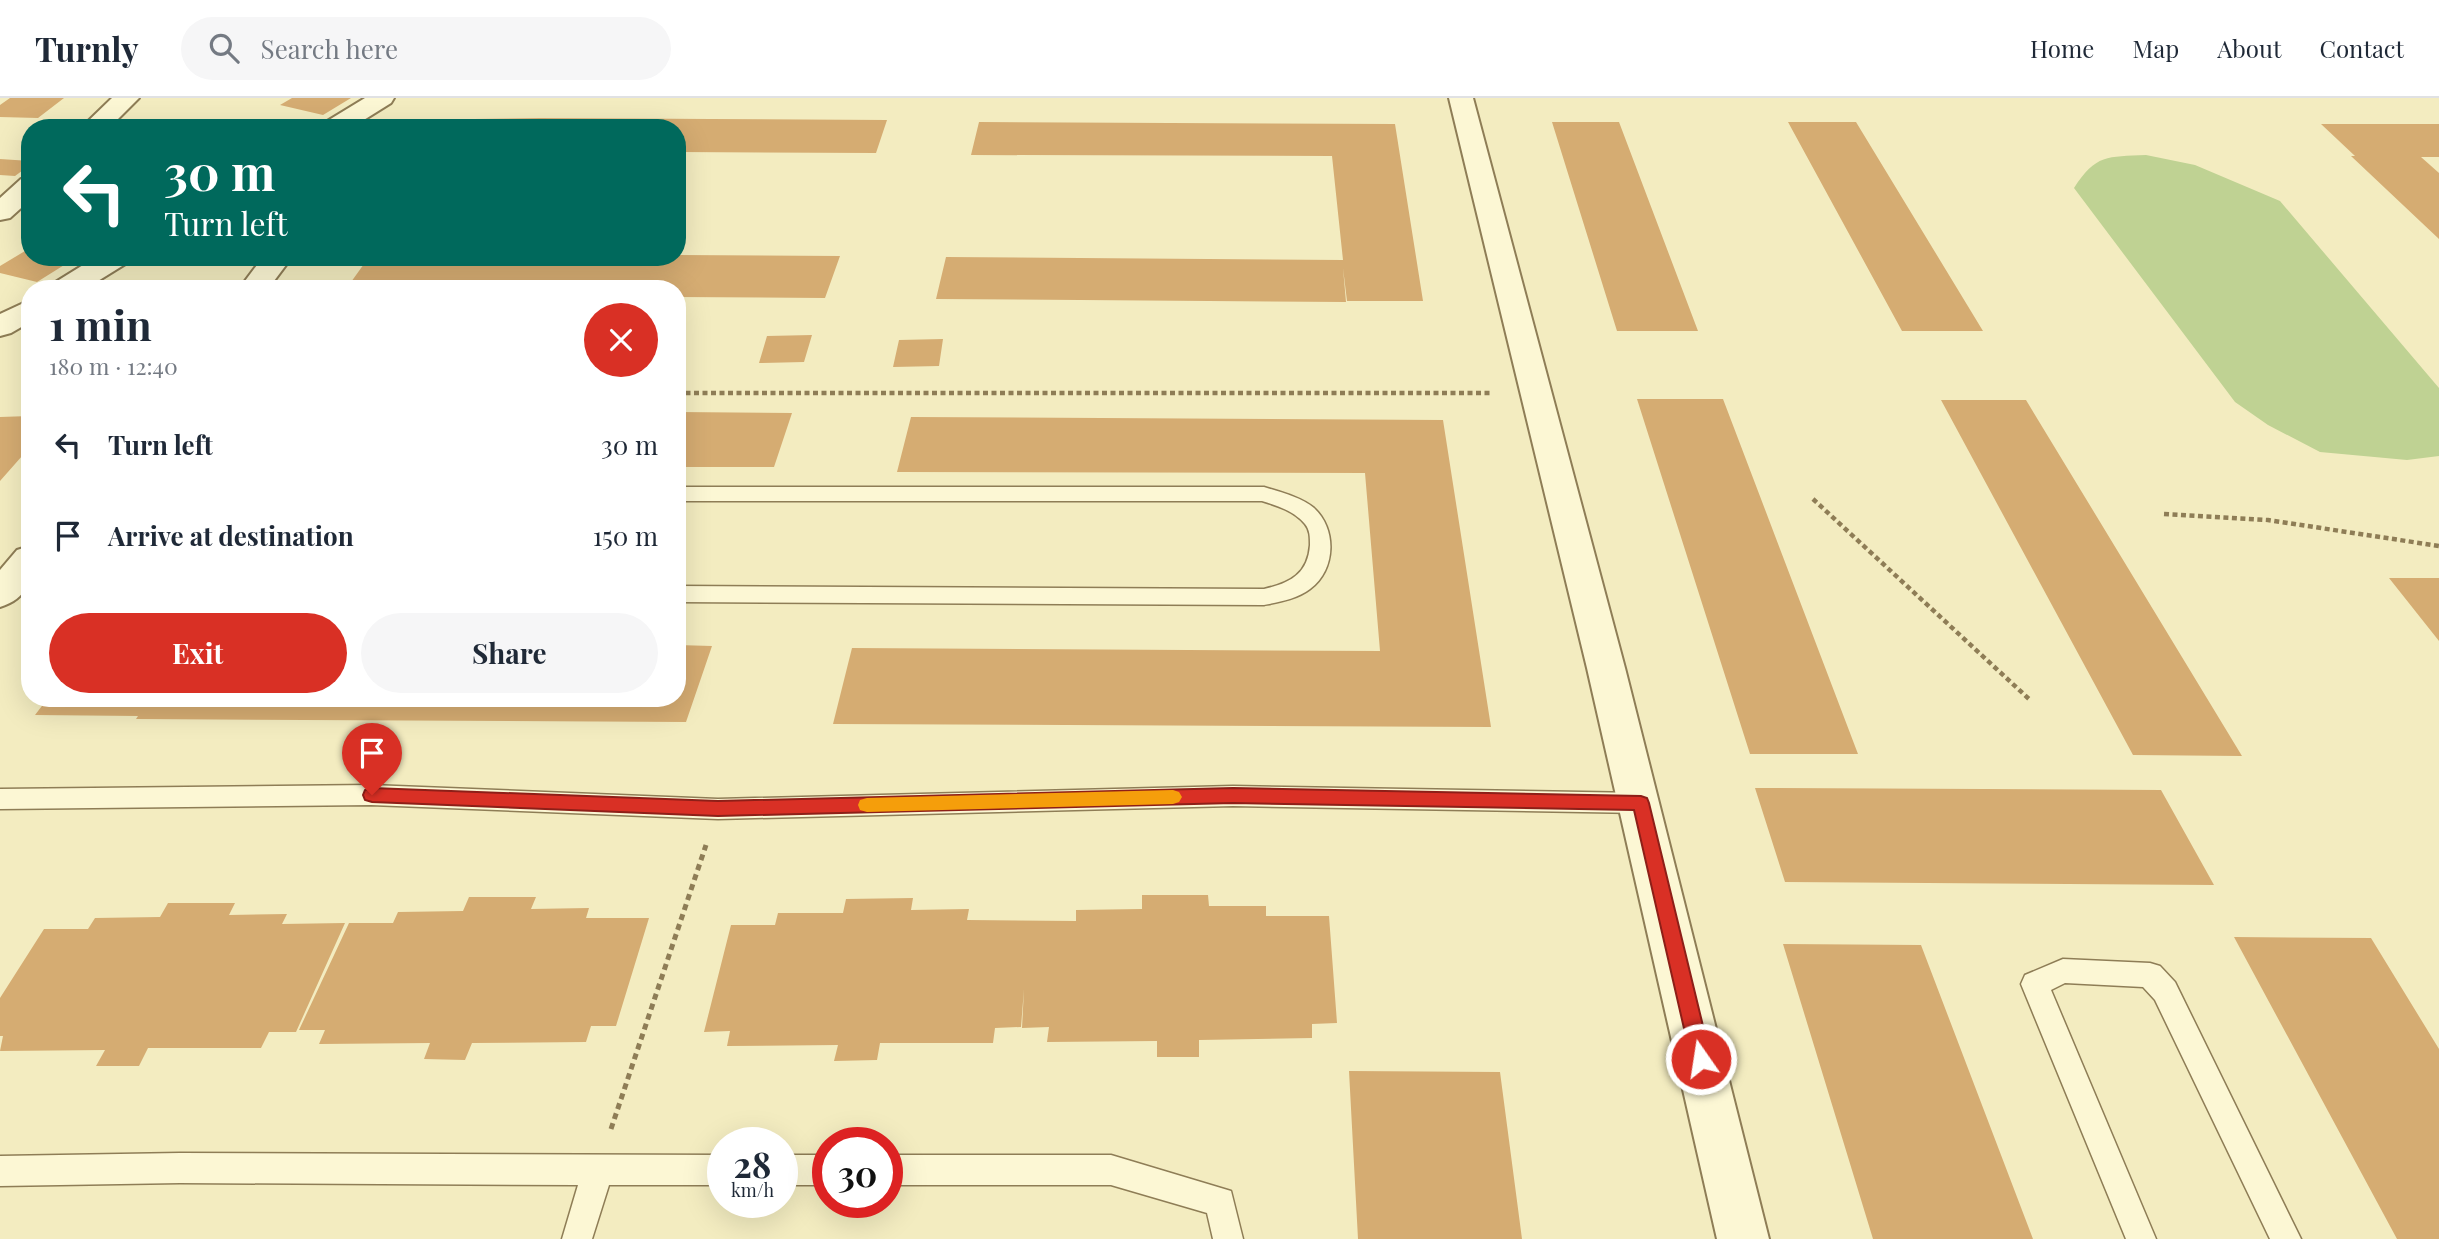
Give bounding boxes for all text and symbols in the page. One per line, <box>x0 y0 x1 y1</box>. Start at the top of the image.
search box <box>181 17 671 80</box>
text: Turnly <box>35 26 139 70</box>
icon: search <box>205 29 243 67</box>
text: Search here <box>261 31 398 66</box>
text: Home <box>2030 32 2094 64</box>
text: Map <box>2132 32 2179 64</box>
text: About <box>2217 32 2281 64</box>
text: Contact <box>2319 32 2404 64</box>
text: 30 m <box>164 138 275 203</box>
icon: left <box>49 147 140 238</box>
text: Turn left <box>164 201 288 244</box>
text: 1 min <box>49 296 152 352</box>
button: close <box>584 303 658 377</box>
text: 180 m · 12:40 <box>49 350 178 381</box>
icon: left <box>49 426 87 464</box>
text: Turn left <box>108 427 213 462</box>
text: 30 m <box>601 427 658 462</box>
icon: arrive <box>49 517 87 555</box>
text: Arrive at destination <box>108 518 354 553</box>
text: 150 m <box>593 518 658 553</box>
button: Exit <box>49 613 347 693</box>
button: Share <box>361 613 658 693</box>
pin <box>342 723 402 795</box>
icon: arrive <box>353 734 391 772</box>
position arrow <box>1664 1022 1738 1096</box>
speed limit sign: 30 <box>812 1127 903 1218</box>
text: 28 <box>734 1140 771 1187</box>
text: km/h <box>731 1178 774 1202</box>

